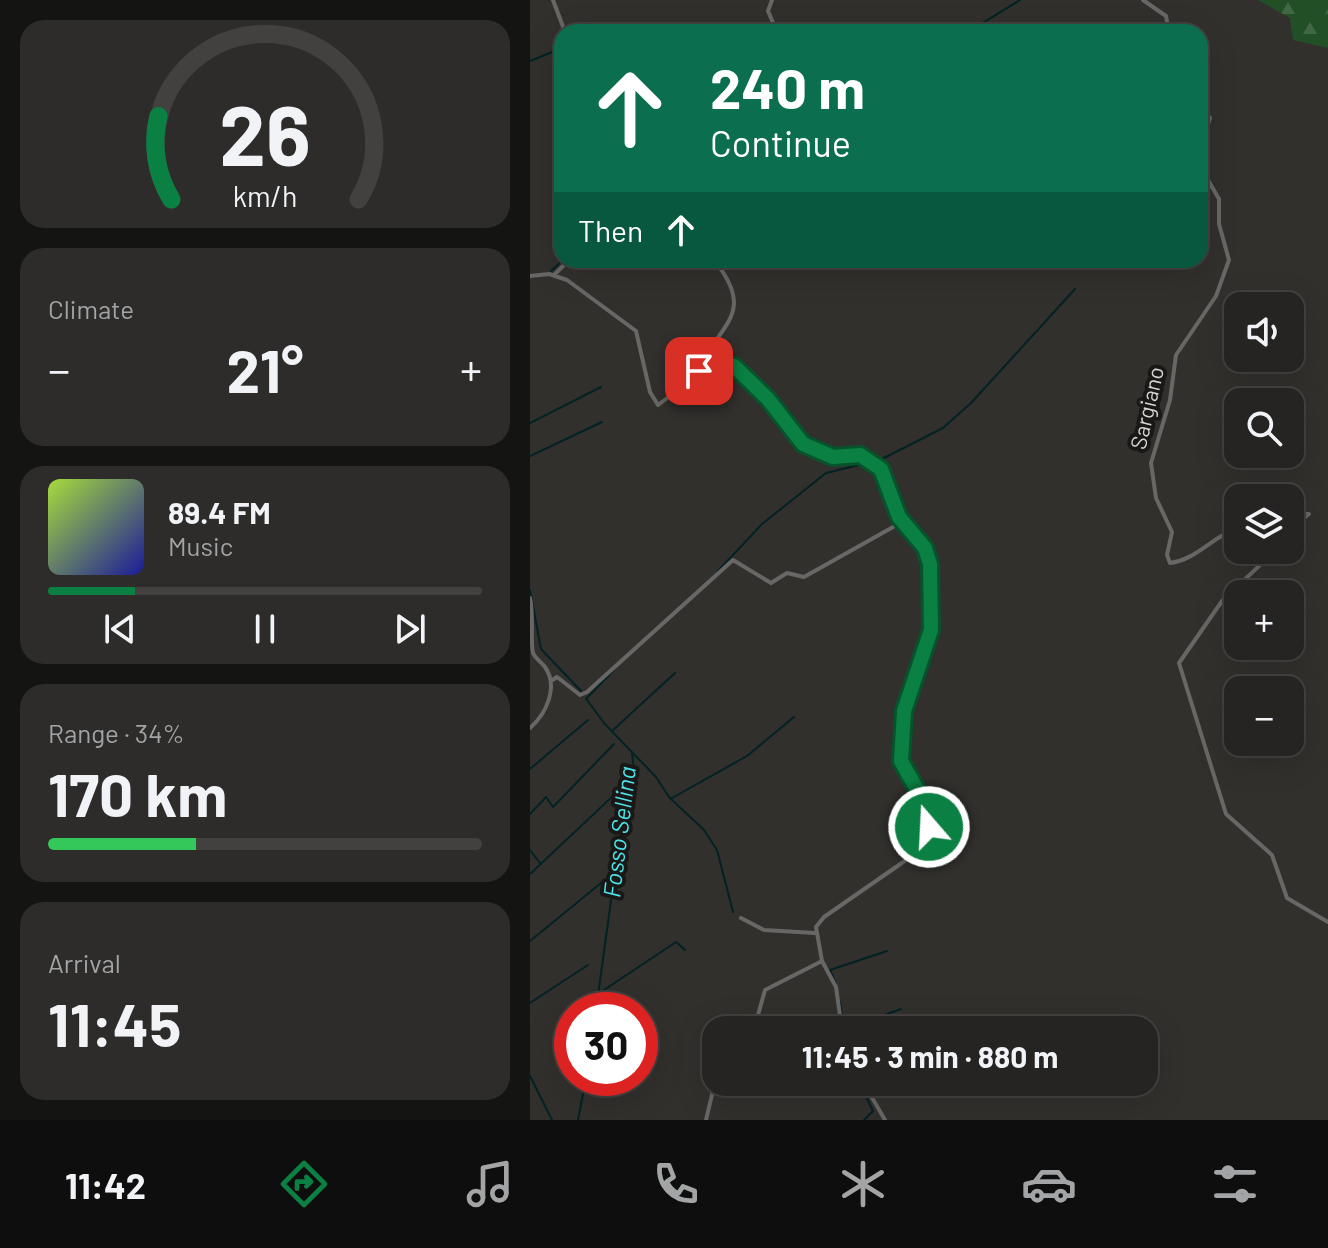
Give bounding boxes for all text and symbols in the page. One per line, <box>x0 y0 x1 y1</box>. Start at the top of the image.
text: 240 m <box>710 53 865 120</box>
icon: ahead <box>578 56 682 160</box>
text: 26 <box>219 83 311 183</box>
text: Continue <box>710 121 851 164</box>
text: km/h <box>233 178 297 213</box>
icon: ahead <box>659 208 703 252</box>
text: Then <box>578 212 643 248</box>
map controls <box>1224 292 1304 756</box>
button: sound <box>1224 292 1304 372</box>
text: Climate <box>48 293 134 324</box>
text: 21° <box>226 333 304 405</box>
pin <box>665 337 733 405</box>
text: − <box>48 342 70 395</box>
text: + <box>460 342 482 395</box>
icon: arrive <box>677 349 721 393</box>
street label: Sargiano <box>1124 364 1168 452</box>
button: search <box>1224 388 1304 468</box>
button: layers <box>1224 484 1304 564</box>
text: 89.4 FM <box>168 494 271 530</box>
text: Music <box>168 530 233 561</box>
button: + <box>1224 580 1304 660</box>
icon: previous <box>98 607 142 651</box>
icon: pause <box>243 607 287 651</box>
icon: next <box>388 607 432 651</box>
button: − <box>1224 676 1304 756</box>
text: Range · 34% <box>48 717 185 748</box>
text: 170 km <box>48 757 227 829</box>
water label: Fosso Sellina <box>596 764 641 899</box>
position arrow <box>887 785 971 869</box>
text: Arrival <box>48 947 121 978</box>
text: 11:45 <box>48 987 181 1059</box>
speed limit sign: 30 <box>554 992 658 1096</box>
text: 11:45 · 3 min · 880 m <box>802 1038 1058 1074</box>
icon: directions <box>276 1156 332 1212</box>
icon: music <box>462 1156 518 1212</box>
icon: phone <box>648 1156 704 1212</box>
icon: climate <box>835 1156 891 1212</box>
icon: car <box>1021 1156 1077 1212</box>
icon: filters <box>1207 1156 1263 1212</box>
text: 11:42 <box>65 1163 146 1206</box>

